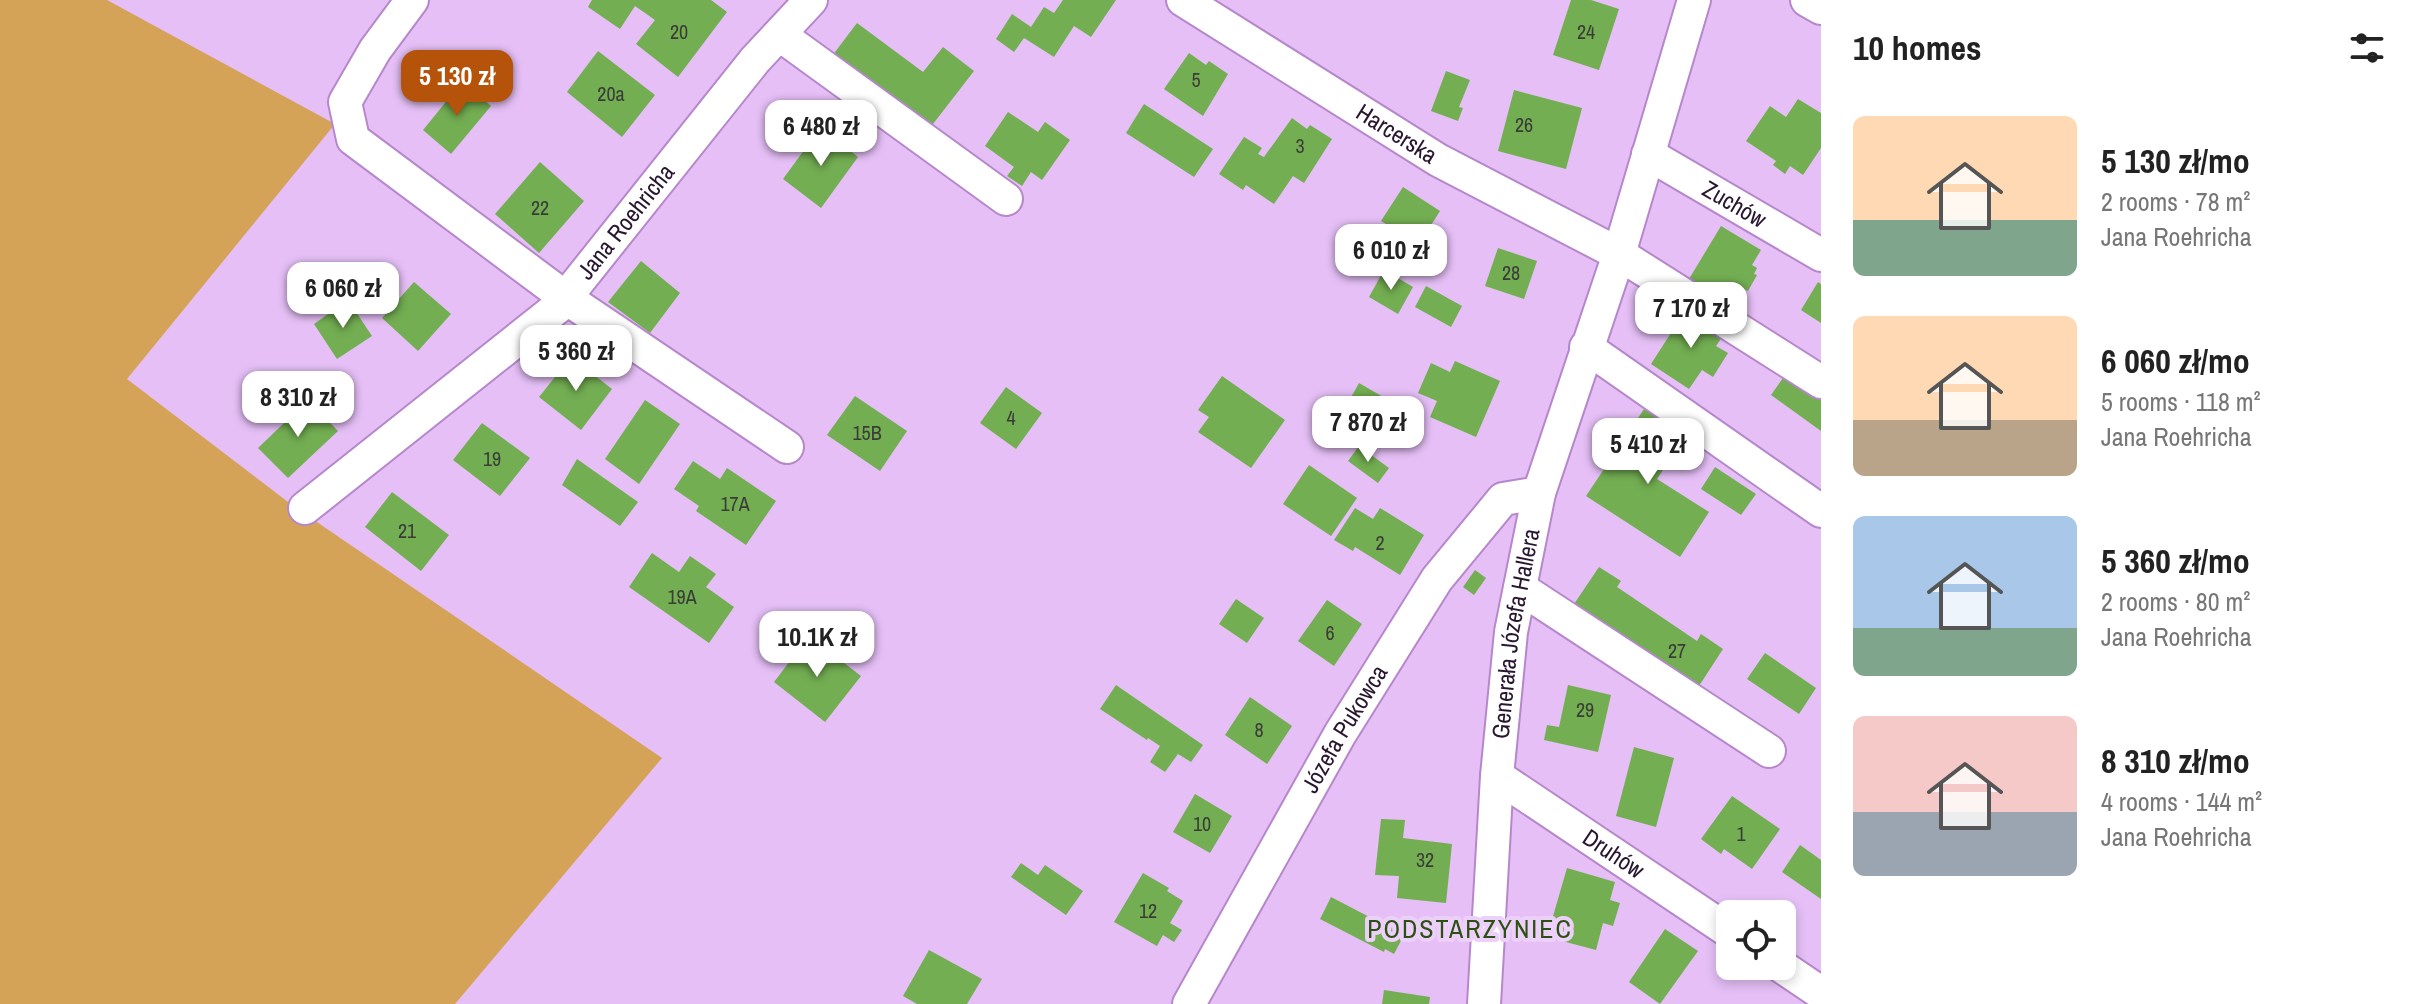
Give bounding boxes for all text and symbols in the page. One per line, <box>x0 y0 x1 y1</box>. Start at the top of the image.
house number: 20 <box>670 18 688 45</box>
house number: 24 <box>1577 18 1595 45</box>
text: 10 homes <box>1853 25 1982 71</box>
icon: filters <box>2345 26 2389 70</box>
pin: 5 130 zł <box>374 50 540 118</box>
text: 5 130 zł <box>419 58 495 93</box>
house number: 5 <box>1191 66 1201 93</box>
house number: 20a <box>597 80 625 107</box>
street label: Harcerska <box>1350 96 1444 171</box>
pin: 6 480 zł <box>738 100 904 168</box>
text: 6 480 zł <box>783 108 859 143</box>
house number: 26 <box>1515 111 1533 138</box>
house number: 3 <box>1295 132 1305 159</box>
text: 5 130 zł/mo <box>2101 138 2250 184</box>
icon: home <box>1917 148 2013 244</box>
street label: Jana Roehricha <box>569 157 681 286</box>
street label: Zuchów <box>1697 172 1773 235</box>
text: 2 rooms · 78 m² <box>2101 184 2250 219</box>
house number: 22 <box>531 194 549 221</box>
text: Jana Roehricha <box>2101 219 2252 254</box>
pin: 6 010 zł <box>1308 224 1474 292</box>
text: 6 010 zł <box>1353 232 1429 267</box>
house number: 28 <box>1502 259 1520 286</box>
pin: 6 060 zł <box>260 262 426 330</box>
text: 6 060 zł <box>305 270 381 305</box>
pin: 7 170 zł <box>1608 282 1774 350</box>
text: 7 170 zł <box>1653 290 1729 325</box>
pin: 5 360 zł <box>493 325 659 393</box>
text: 5 360 zł <box>538 333 614 368</box>
text: 6 060 zł/mo <box>2101 338 2250 384</box>
icon: home <box>1917 348 2013 444</box>
pin: 8 310 zł <box>215 371 381 439</box>
text: 8 310 zł <box>260 379 336 414</box>
text: 5 rooms · 118 m² <box>2101 384 2261 419</box>
pin: 7 870 zł <box>1285 396 1451 464</box>
house number: 4 <box>1006 404 1016 431</box>
text: 7 870 zł <box>1330 404 1406 439</box>
pin: 5 410 zł <box>1565 418 1731 486</box>
house number: 15B <box>852 419 882 446</box>
text: Jana Roehricha <box>2101 419 2252 454</box>
text: 5 410 zł <box>1610 426 1686 461</box>
house number: 19 <box>483 445 501 472</box>
house number: 17A <box>720 490 750 517</box>
house number: 21 <box>398 517 416 544</box>
street label: Generała Józefa Hallera <box>1484 526 1546 740</box>
house number: 2 <box>1375 529 1385 556</box>
text: 5 360 zł/mo <box>2101 538 2250 584</box>
icon: home <box>1917 548 2013 644</box>
house number: 19A <box>667 583 697 610</box>
text: 2 rooms · 80 m² <box>2101 584 2250 619</box>
pin: 10.1K zł <box>734 611 900 679</box>
text: 10.1K zł <box>777 619 857 654</box>
house number: 6 <box>1325 619 1335 646</box>
text: Jana Roehricha <box>2101 619 2252 654</box>
house number: 27 <box>1668 637 1686 664</box>
street label: Józefa Pukowca <box>1293 659 1394 798</box>
house number: 29 <box>1576 696 1594 723</box>
house number: 8 <box>1254 716 1264 743</box>
text: 8 310 zł/mo <box>2101 738 2250 784</box>
icon: home <box>1917 748 2013 844</box>
text: 4 rooms · 144 m² <box>2101 784 2262 819</box>
house number: 10 <box>1193 810 1211 837</box>
text: Jana Roehricha <box>2101 819 2252 854</box>
house number: 1 <box>1736 820 1746 847</box>
street label: Druhów <box>1577 821 1652 886</box>
house number: 32 <box>1416 846 1434 873</box>
house number: 12 <box>1139 897 1157 924</box>
map controls <box>1716 900 1796 980</box>
button: locate <box>1716 900 1796 980</box>
district label: PODSTARZYNIEC <box>1367 911 1573 946</box>

